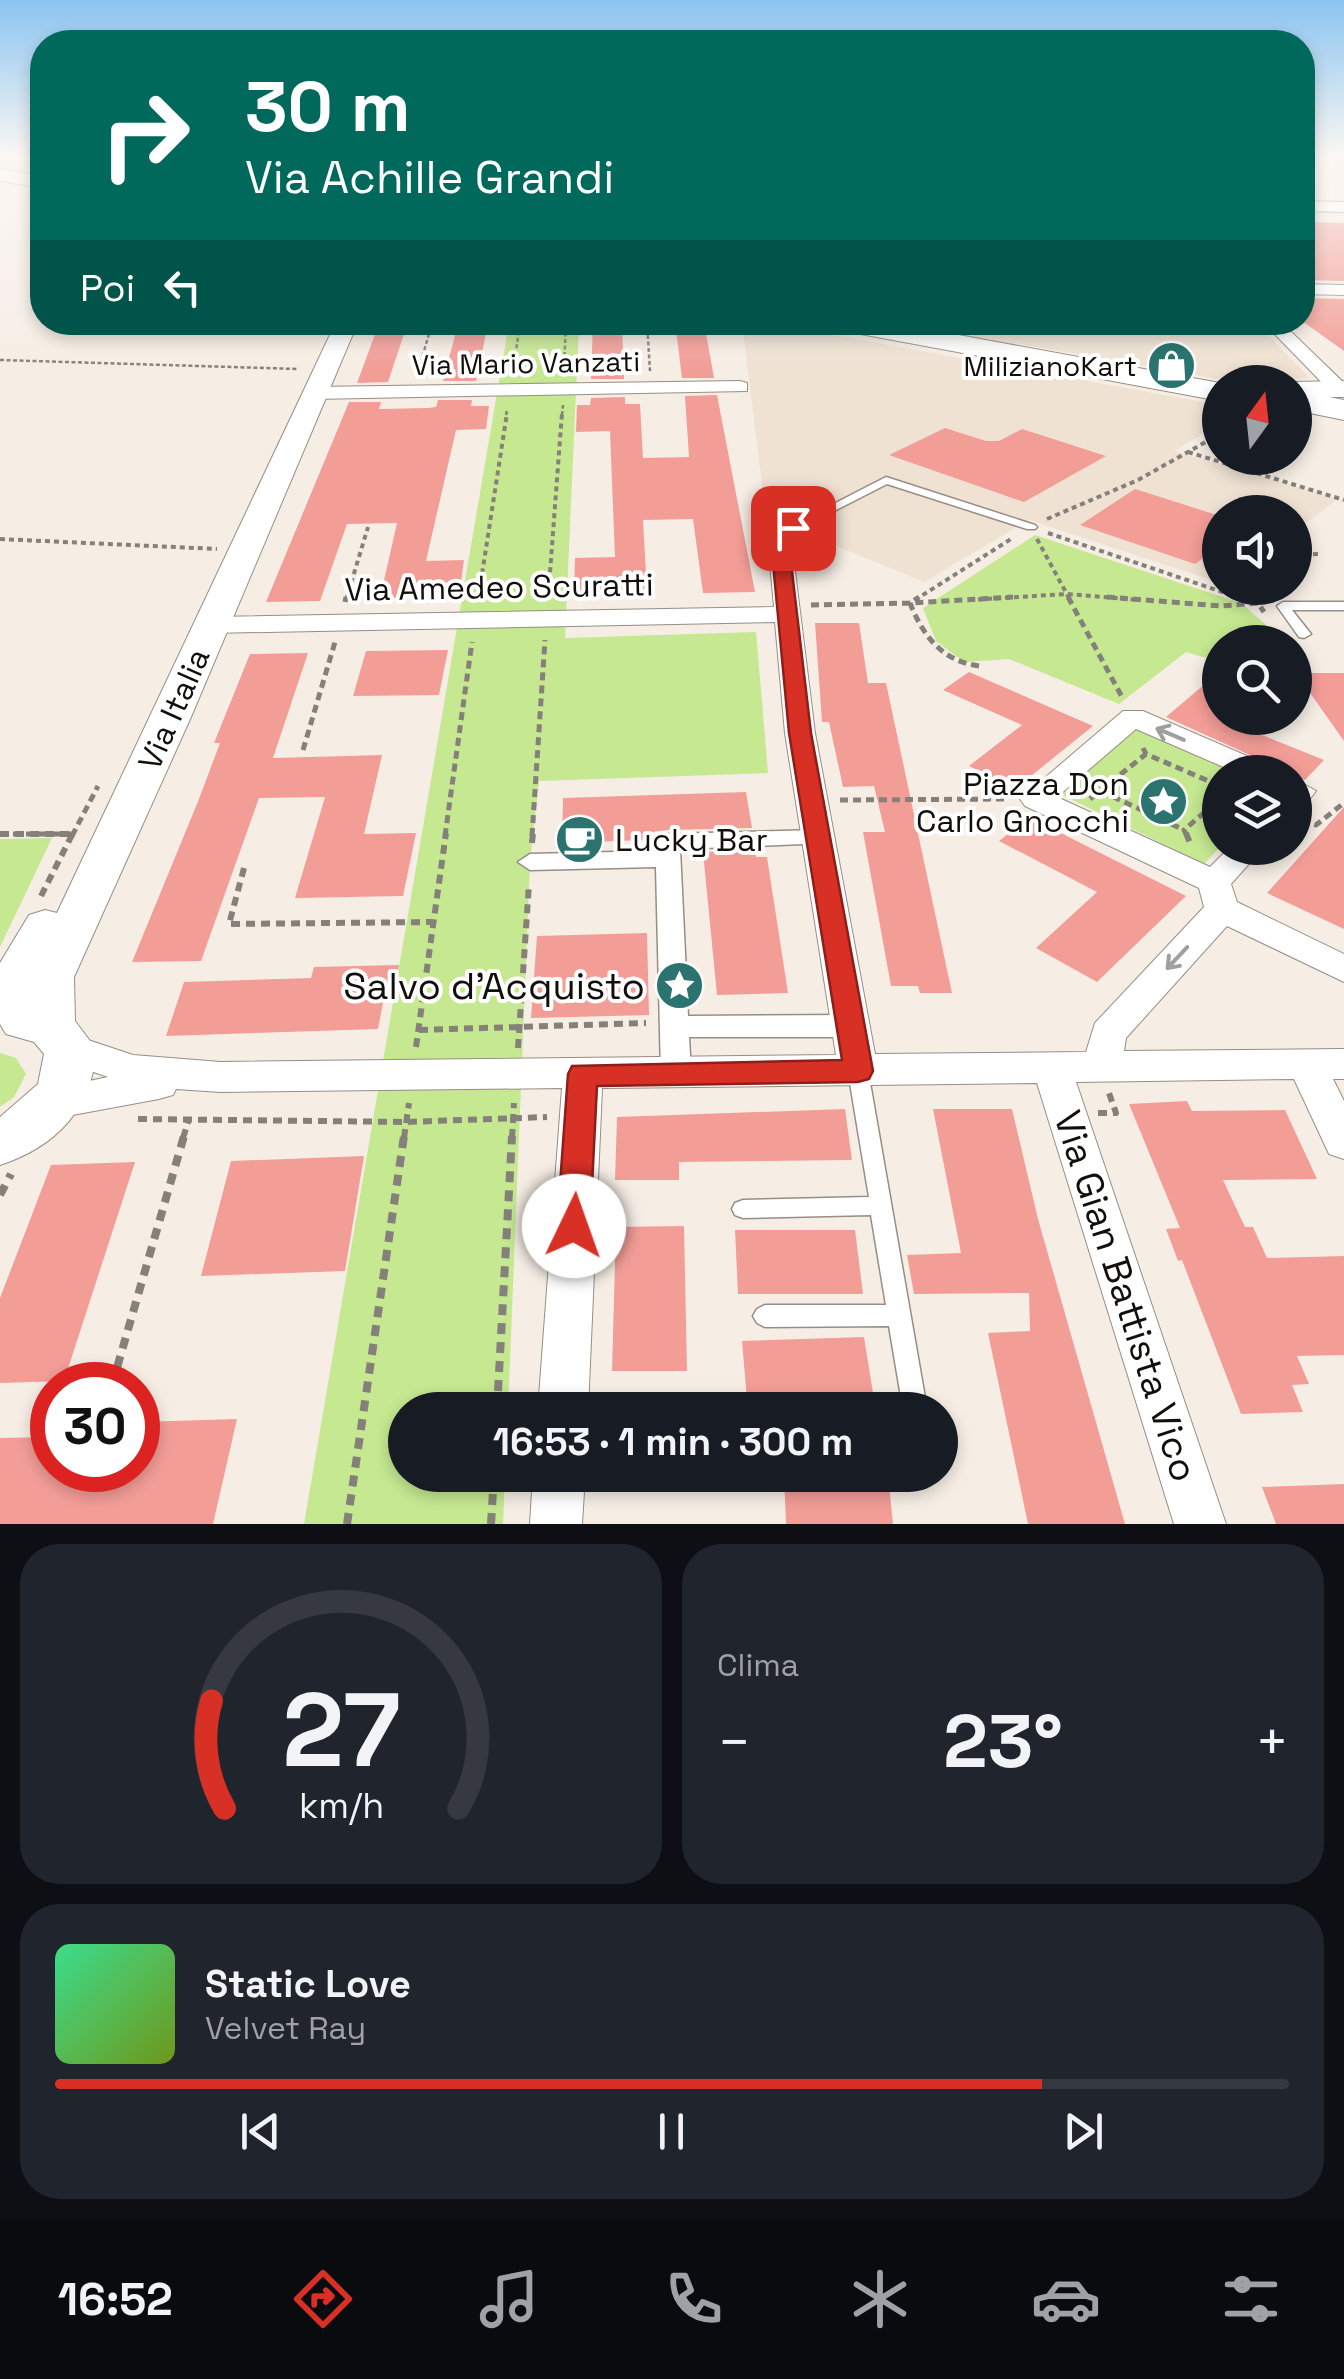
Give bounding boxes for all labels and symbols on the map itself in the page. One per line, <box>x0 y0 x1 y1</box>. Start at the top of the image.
shop icon: MilizianoKart <box>1146 340 1198 392</box>
street label: Via Mario Vanzati <box>412 343 640 383</box>
place label: MilizianoKart <box>964 348 1137 384</box>
north arrow <box>1202 365 1312 475</box>
pin <box>751 486 836 571</box>
street label: Via Amedeo Scuratti <box>344 564 654 610</box>
street label: Via Italia <box>129 642 219 776</box>
one-way arrow <box>1155 724 1186 742</box>
place label: Piazza Don Carlo Gnocchi <box>916 764 1129 841</box>
place icon: Piazza Don Carlo Gnocchi <box>1138 776 1190 828</box>
cafe icon: Lucky Bar <box>554 814 606 866</box>
place label: Lucky Bar <box>615 820 768 860</box>
one-way arrow <box>1165 946 1189 970</box>
place icon: Salvo d'Acquisto <box>654 960 706 1012</box>
place label: Salvo d'Acquisto <box>343 962 645 1010</box>
street label: Via Gian Battista Vico <box>1043 1105 1209 1487</box>
position arrow <box>522 1174 626 1278</box>
speed limit sign: 30 <box>30 1362 160 1492</box>

